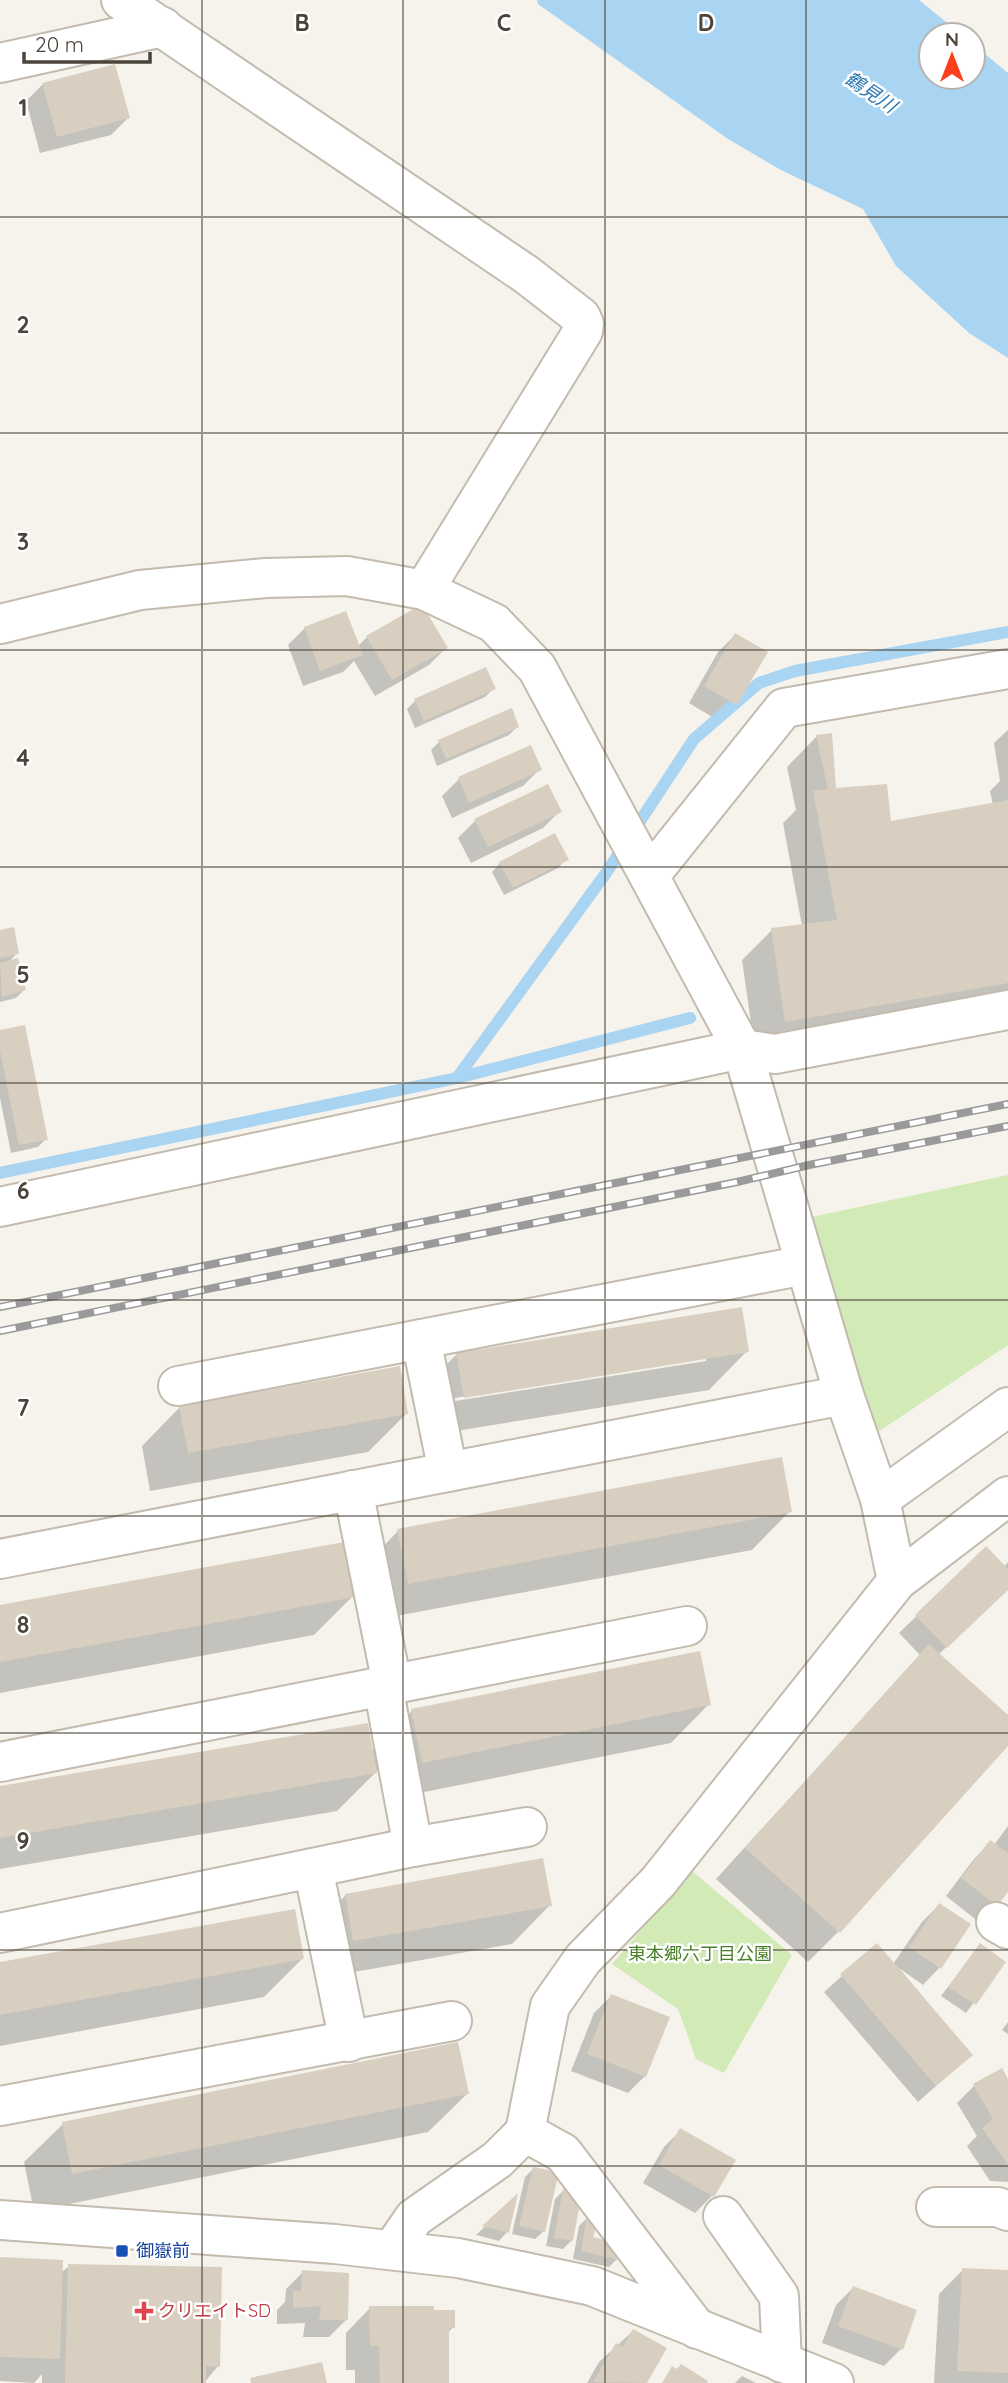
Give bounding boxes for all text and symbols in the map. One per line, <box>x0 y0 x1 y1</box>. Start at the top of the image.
text: B <box>294 8 310 37</box>
text: C <box>497 8 511 37</box>
text: D <box>698 8 714 37</box>
scale bar <box>24 21 150 65</box>
north arrow <box>917 21 987 91</box>
text: N <box>945 27 959 51</box>
text: 20 m <box>35 31 84 57</box>
water label: 鶴見川 <box>841 66 903 119</box>
text: 1 <box>19 93 27 122</box>
text: 2 <box>16 310 30 339</box>
text: 3 <box>17 527 29 556</box>
text: 4 <box>16 743 30 772</box>
text: 5 <box>16 960 30 989</box>
text: 6 <box>17 1176 29 1205</box>
text: 7 <box>17 1393 30 1422</box>
text: 8 <box>17 1610 29 1639</box>
text: 9 <box>16 1826 30 1855</box>
park label: 東本郷六丁目公園 <box>628 1942 772 1965</box>
place label: 御嶽前 <box>136 2239 190 2262</box>
marker: 御嶽前 <box>114 2243 130 2259</box>
place label: クリエイトSD <box>158 2299 271 2322</box>
marker: クリエイトSD <box>136 2303 152 2319</box>

